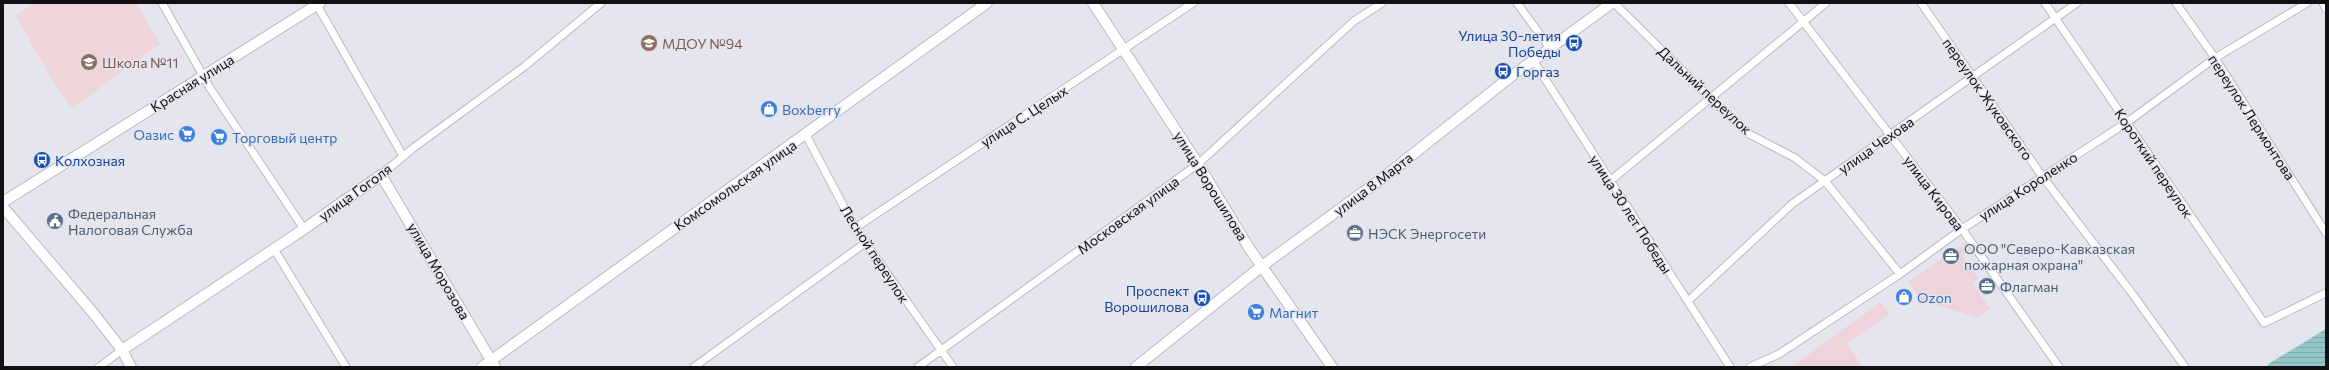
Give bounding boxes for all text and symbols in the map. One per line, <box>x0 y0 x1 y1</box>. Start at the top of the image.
place label: Улица 30-летия Победы <box>1458 27 1561 60</box>
school or university icon: МДОУ №94 <box>639 33 659 53</box>
bus stop icon: Улица 30-летия Победы <box>1564 33 1584 53</box>
place label: МДОУ №94 <box>662 35 743 52</box>
street label: переулок Жуковского <box>1939 35 2037 163</box>
street label: Дальний переулок <box>1655 42 1756 138</box>
street label: Красная улица <box>147 51 237 115</box>
street label: переулок Лермонтова <box>2205 51 2299 183</box>
school or university icon: Школа №11 <box>79 52 99 72</box>
place label: Школа №11 <box>102 54 178 71</box>
bus stop icon: Горгаз <box>1493 61 1513 81</box>
place label: Горгаз <box>1516 63 1560 80</box>
street label: улица С. Целых <box>977 81 1071 150</box>
shop icon: Boxberry <box>759 99 779 119</box>
place label: Boxberry <box>782 101 841 118</box>
street label: Короткий переулок <box>2111 105 2197 221</box>
street label: улица Чехова <box>1835 113 1917 177</box>
supermarket icon: Оазис <box>177 124 197 144</box>
place label: Оазис <box>134 126 174 143</box>
supermarket icon: Торговый центр <box>209 127 229 147</box>
street label: улица Ворошилова <box>1170 128 1252 244</box>
place label: Торговый центр <box>232 129 337 146</box>
street label: Комсомольская улица <box>670 136 800 234</box>
street label: улица Короленко <box>1976 148 2080 224</box>
street label: улица 8 Марта <box>1330 149 1416 219</box>
bus stop icon: Колхозная <box>32 150 52 170</box>
street label: улица 30 лет Победы <box>1586 151 1676 277</box>
place label: Колхозная <box>55 152 125 169</box>
street label: улица Кирова <box>1900 152 1968 234</box>
street label: улица Гоголя <box>315 160 395 224</box>
street label: Московская улица <box>1074 172 1182 258</box>
street label: Лесной переулок <box>837 202 913 307</box>
place label: Федеральная Налоговая Служба <box>68 205 193 238</box>
public building icon: Федеральная Налоговая Служба <box>45 211 65 231</box>
street label: улица Морозова <box>404 220 474 322</box>
office icon: НЭСК Энергосети <box>1345 223 1365 243</box>
place label: НЭСК Энергосети <box>1368 225 1486 242</box>
place label: ООО "Северо-Кавказская пожарная охрана" <box>1964 240 2135 273</box>
office icon: ООО "Северо-Кавказская пожарная охрана" <box>1941 246 1961 266</box>
office icon: Флагман <box>1977 276 1997 296</box>
place label: Флагман <box>2000 278 2059 295</box>
place label: Проспект Ворошилова <box>1104 282 1189 315</box>
shop icon: Ozon <box>1894 287 1914 307</box>
bus stop icon: Проспект Ворошилова <box>1192 288 1212 308</box>
place label: Ozon <box>1917 289 1952 306</box>
supermarket icon: Магнит <box>1246 302 1266 322</box>
place label: Магнит <box>1269 304 1319 321</box>

